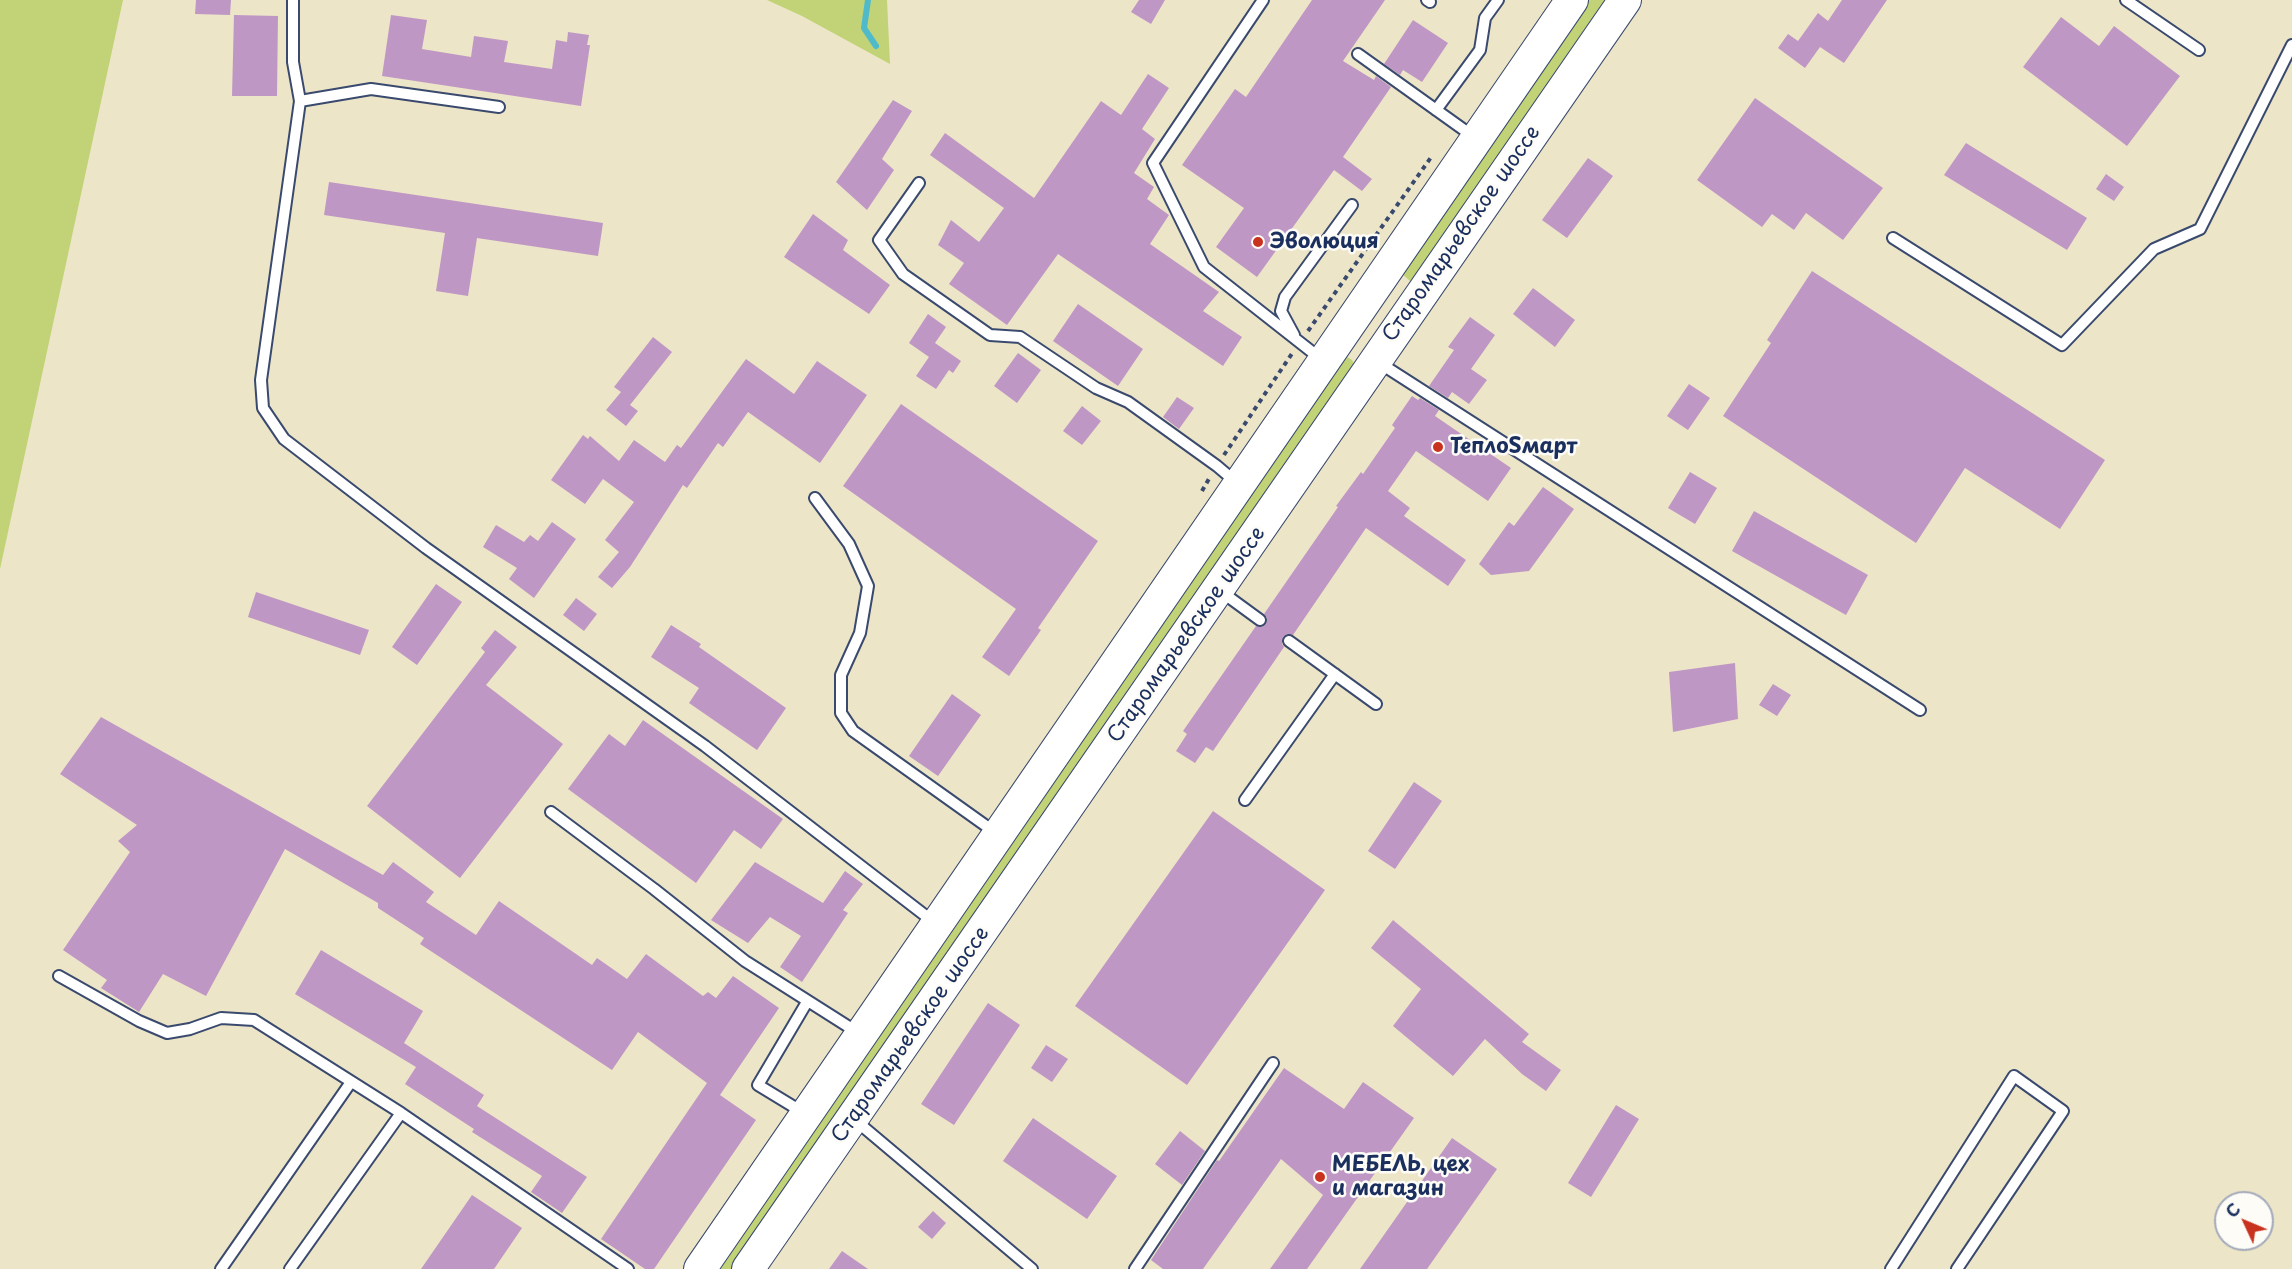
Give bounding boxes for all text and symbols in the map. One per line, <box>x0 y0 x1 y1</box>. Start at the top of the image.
street label: Старомарьевское шоссе <box>1378 121 1546 347</box>
place label: Эволюция <box>1270 229 1379 255</box>
marker: Эволюция <box>1251 235 1265 249</box>
place label: ТеплоSмарт <box>1450 434 1577 460</box>
marker: ТеплоSмарт <box>1431 440 1445 454</box>
street label: Старомарьевское шоссе <box>1103 522 1271 748</box>
street label: Старомарьевское шоссе <box>827 922 995 1148</box>
place label: МЕБЕЛЬ, цех и магазин <box>1332 1152 1469 1202</box>
marker: МЕБЕЛЬ, цех и магазин <box>1313 1170 1327 1184</box>
north arrow <box>2214 1191 2274 1251</box>
text: С <box>2220 1197 2245 1223</box>

